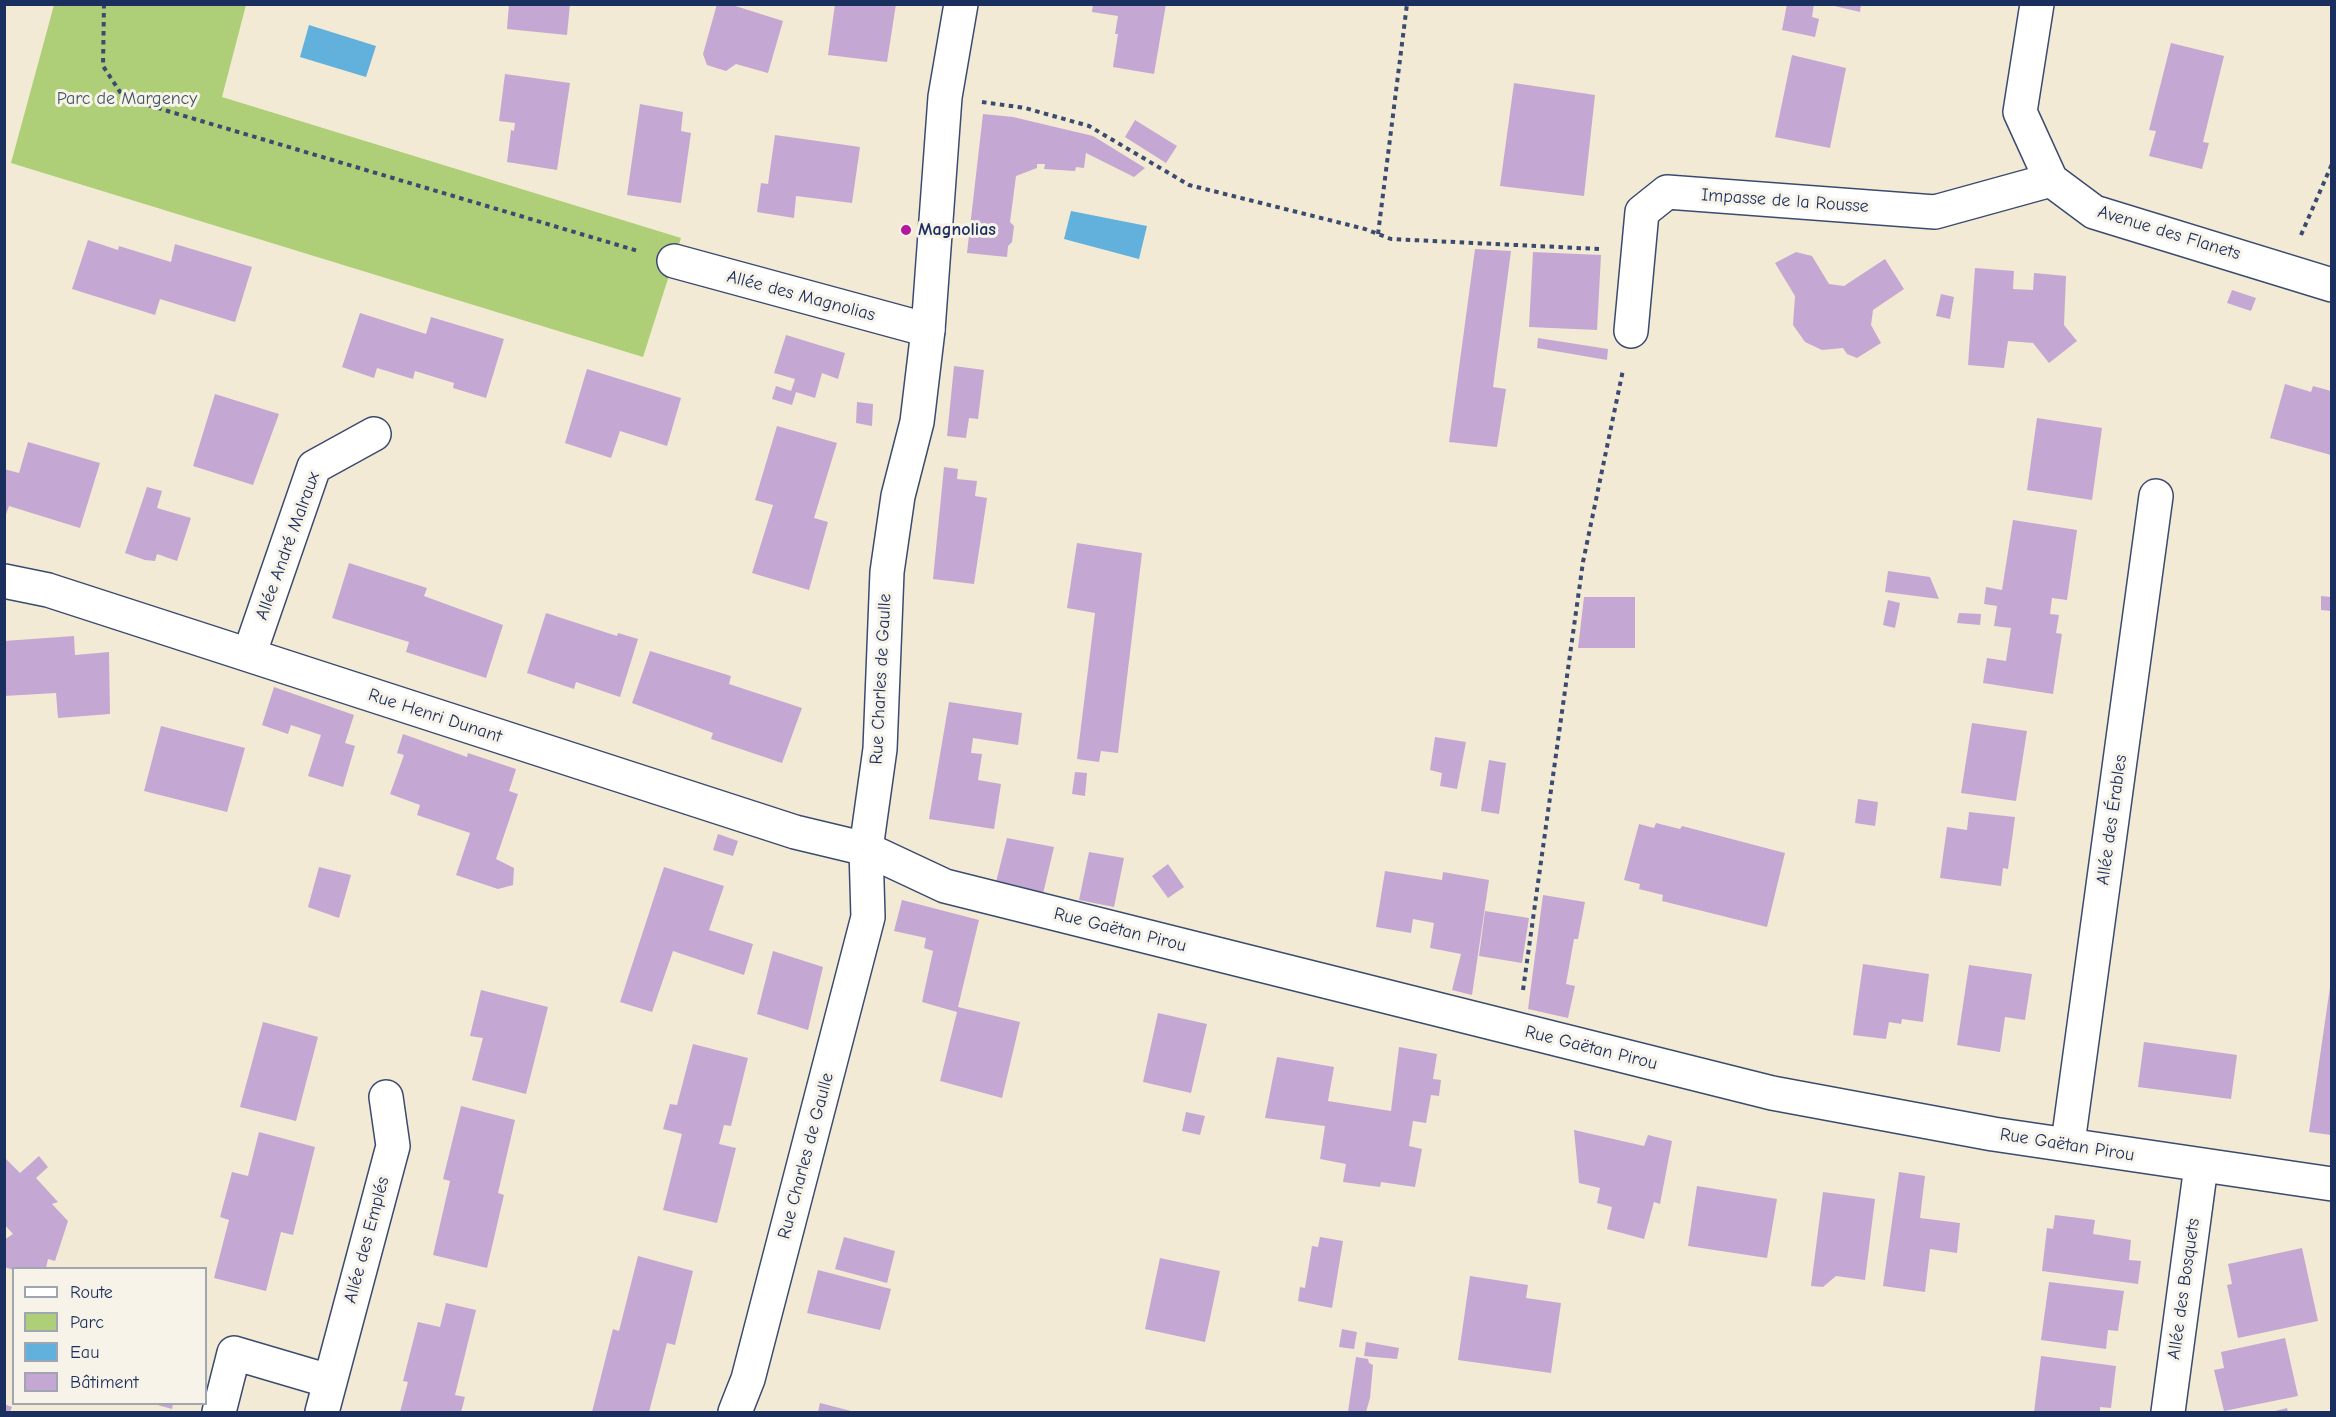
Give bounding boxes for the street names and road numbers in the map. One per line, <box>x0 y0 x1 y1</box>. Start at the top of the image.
street label: Impasse de la Rousse <box>1701 184 1869 218</box>
street label: Avenue des Flanets <box>2095 201 2243 265</box>
street label: Allée des Magnolias <box>724 266 878 326</box>
street label: Allée André Malraux <box>251 469 325 623</box>
street label: Rue Charles de Gaulle <box>866 593 896 765</box>
street label: Rue Henri Dunant <box>366 684 504 748</box>
street label: Allée des Érables <box>2092 753 2132 887</box>
street label: Rue Gaëtan Pirou <box>1052 903 1188 957</box>
street label: Rue Gaëtan Pirou <box>1523 1021 1659 1075</box>
street label: Rue Charles de Gaulle <box>773 1070 839 1242</box>
street label: Rue Gaëtan Pirou <box>1998 1124 2136 1166</box>
street label: Allée des Emplés <box>340 1174 394 1306</box>
street label: Allée des Bosquets <box>2163 1217 2205 1361</box>

